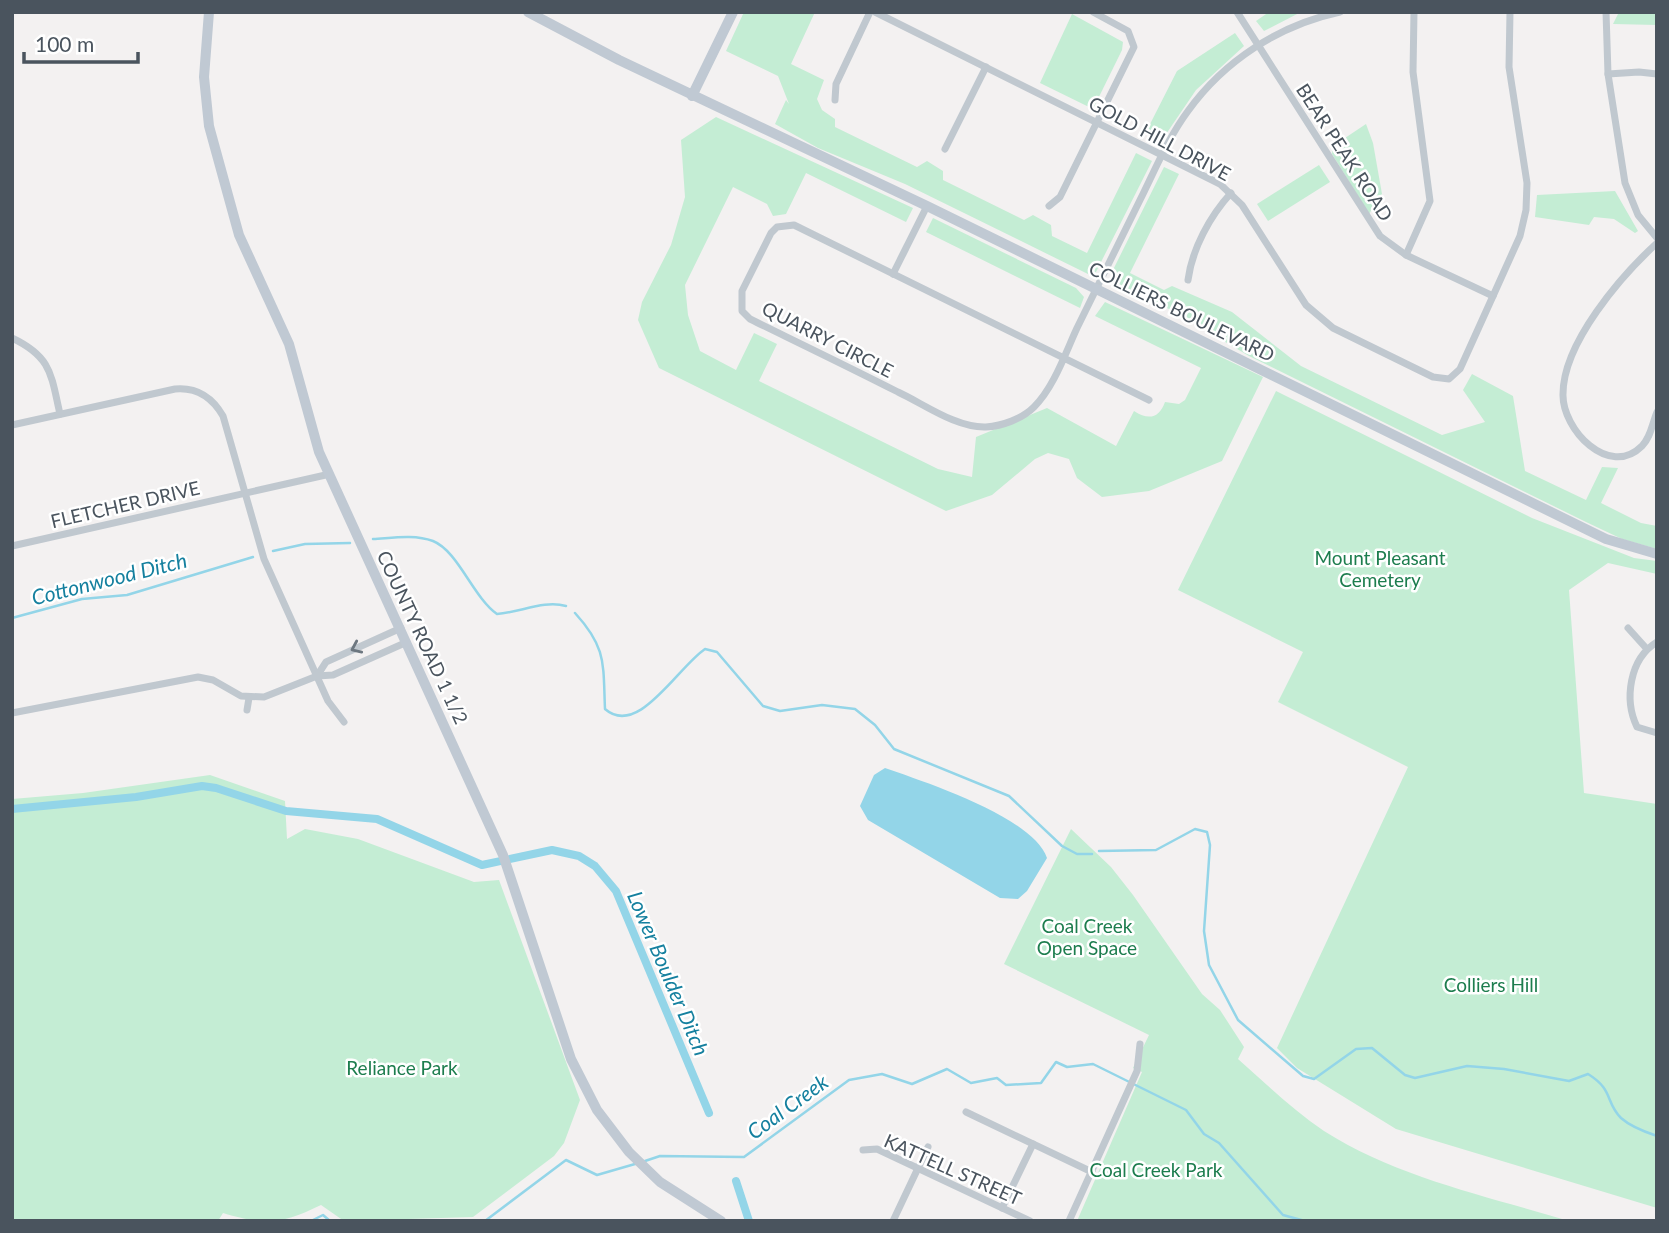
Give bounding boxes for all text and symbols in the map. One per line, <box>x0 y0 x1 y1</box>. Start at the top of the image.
scale bar <box>24 21 138 65</box>
text: 100 m <box>35 31 94 56</box>
street label: BEAR PEAK ROAD <box>1292 79 1398 225</box>
street label: GOLD HILL DRIVE <box>1085 91 1235 185</box>
street label: COLLIERS BOULEVARD <box>1085 256 1279 366</box>
street label: QUARRY CIRCLE <box>759 296 897 382</box>
street label: FLETCHER DRIVE <box>48 476 202 532</box>
park label: Mount Pleasant Cemetery <box>1314 546 1446 591</box>
water label: Cottonwood Ditch <box>29 547 189 609</box>
street label: COUNTY ROAD 1 1/2 <box>373 547 473 727</box>
one-way arrow <box>351 640 363 654</box>
water label: Lower Boulder Ditch <box>623 887 715 1059</box>
park label: Coal Creek Open Space <box>1037 914 1137 959</box>
park label: Colliers Hill <box>1444 973 1538 996</box>
park label: Reliance Park <box>346 1056 458 1079</box>
water label: Coal Creek <box>742 1068 833 1144</box>
street label: KATTELL STREET <box>881 1128 1025 1210</box>
park label: Coal Creek Park <box>1090 1158 1223 1181</box>

